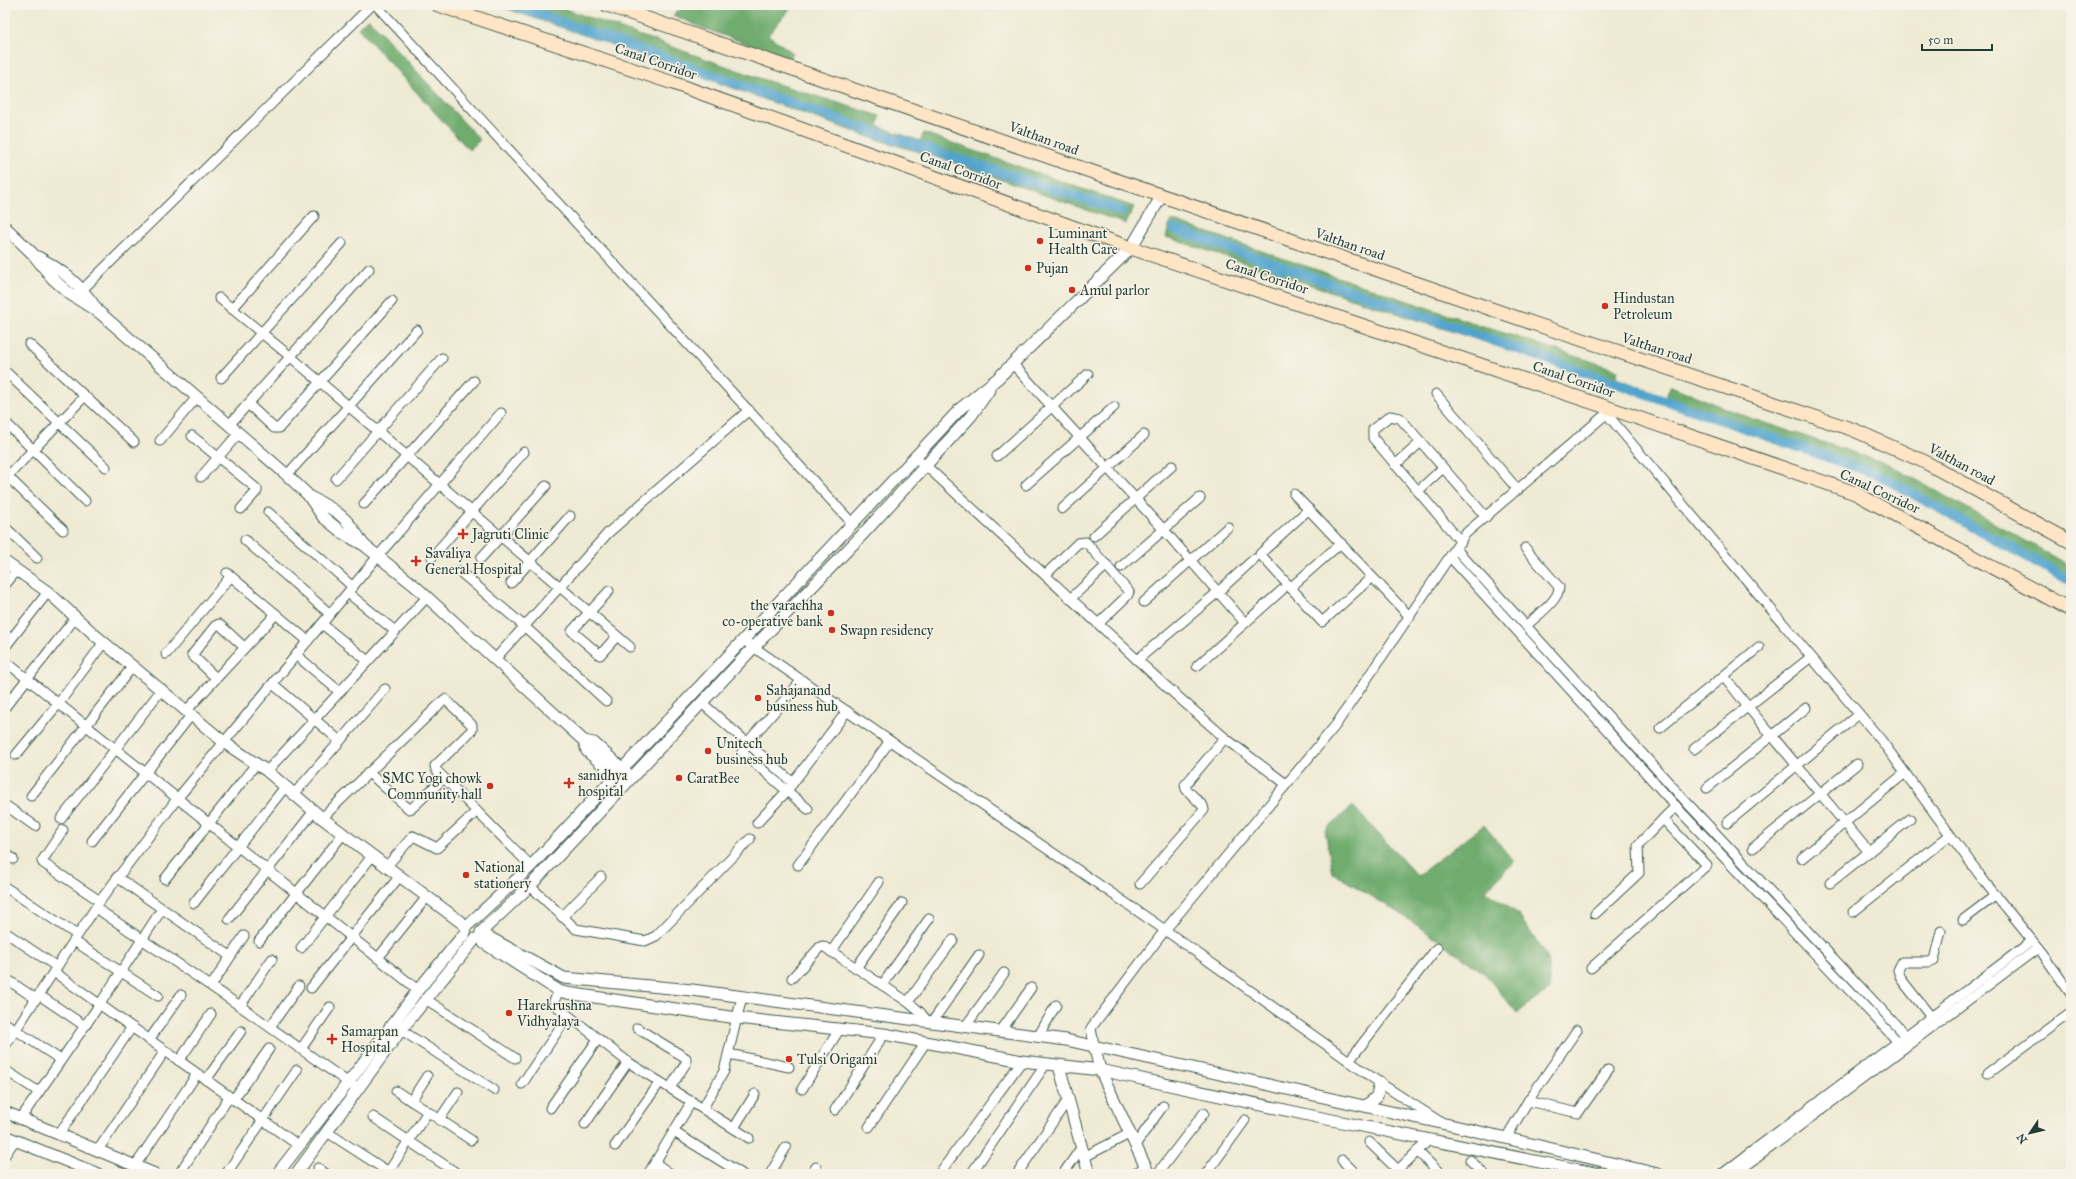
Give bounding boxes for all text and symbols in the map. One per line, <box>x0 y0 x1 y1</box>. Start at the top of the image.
scale bar <box>1922 26 1992 52</box>
text: 50 m <box>1928 33 1953 47</box>
street label: Canal Corridor <box>612 39 700 84</box>
street label: Valthan road <box>1006 118 1081 159</box>
street label: Canal Corridor <box>917 148 1005 193</box>
street label: Valthan road <box>1312 224 1387 264</box>
place label: Luminant Health Care <box>1048 225 1118 258</box>
marker: Luminant Health Care <box>1035 236 1045 246</box>
street label: Canal Corridor <box>1223 255 1311 298</box>
place label: Pujan <box>1036 260 1069 277</box>
marker: Pujan <box>1023 263 1033 273</box>
place label: Amul parlor <box>1079 282 1150 299</box>
marker: Amul parlor <box>1067 285 1077 295</box>
place label: Hindustan Petroleum <box>1613 290 1675 323</box>
marker: Hindustan Petroleum <box>1600 301 1610 311</box>
street label: Valthan road <box>1619 329 1694 368</box>
street label: Canal Corridor <box>1530 357 1618 402</box>
street label: Valthan road <box>1925 439 1998 489</box>
street label: Canal Corridor <box>1837 466 1923 518</box>
place label: Jagruti Clinic <box>470 526 549 544</box>
marker: Jagruti Clinic <box>457 528 469 540</box>
place label: Savaliya General Hospital <box>425 545 522 578</box>
marker: Savaliya General Hospital <box>410 555 422 567</box>
place label: the varachha co-operative bank <box>722 597 823 630</box>
marker: the varachha co-operative bank <box>826 608 836 618</box>
place label: Swapn residency <box>840 622 934 639</box>
marker: Swapn residency <box>827 625 837 635</box>
place label: Sahajanand business hub <box>766 682 838 715</box>
marker: Sahajanand business hub <box>753 693 763 703</box>
place label: Unitech business hub <box>716 735 788 768</box>
marker: Unitech business hub <box>703 746 713 756</box>
place label: sanidhya hospital <box>578 767 627 800</box>
place label: SMC Yogi chowk Community hall <box>382 770 482 803</box>
place label: CaratBee <box>687 770 740 787</box>
marker: CaratBee <box>674 773 684 783</box>
marker: sanidhya hospital <box>563 777 575 789</box>
marker: SMC Yogi chowk Community hall <box>485 781 495 791</box>
place label: National stationery <box>474 859 532 892</box>
marker: National stationery <box>461 870 471 880</box>
place label: Harekrushna Vidhyalaya <box>516 997 592 1030</box>
marker: Harekrushna Vidhyalaya <box>504 1008 514 1018</box>
place label: Samarpan Hospital <box>341 1023 399 1056</box>
marker: Samarpan Hospital <box>326 1033 338 1045</box>
place label: Tulsi Origami <box>797 1051 878 1068</box>
marker: Tulsi Origami <box>784 1054 794 1064</box>
north arrow <box>2010 1113 2050 1153</box>
text: N <box>2014 1130 2030 1146</box>

